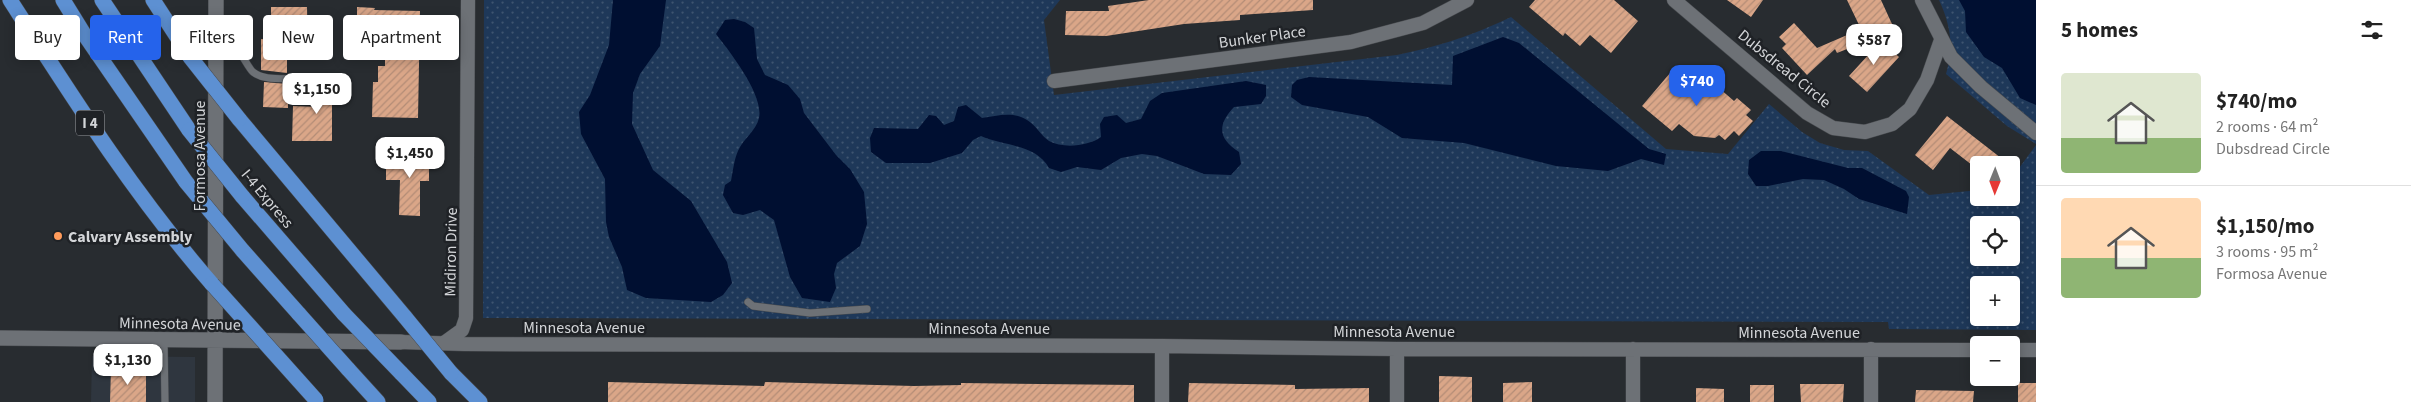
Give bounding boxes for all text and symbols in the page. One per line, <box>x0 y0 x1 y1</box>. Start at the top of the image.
chip: Buy <box>15 15 80 60</box>
chip: Rent <box>90 15 161 60</box>
chip: Filters <box>171 15 253 60</box>
chip: New <box>263 15 333 60</box>
chip: Apartment <box>343 15 459 60</box>
text: 5 homes <box>2061 15 2138 45</box>
icon: filters <box>2358 16 2386 44</box>
street label: Bunker Place <box>1217 20 1307 54</box>
pin: $587 <box>1844 23 1904 66</box>
street label: Dubsdread Circle <box>1733 24 1836 113</box>
text: $587 <box>1857 29 1891 51</box>
pin: $740 <box>1667 64 1727 107</box>
text: $740 <box>1680 70 1714 92</box>
pin: $1,150 <box>276 72 358 115</box>
text: $1,150 <box>293 78 341 100</box>
text: $740/mo <box>2216 86 2297 116</box>
icon: home <box>2101 93 2161 153</box>
street label: Formosa Avenue <box>189 100 211 212</box>
road number: I 4 <box>76 110 104 136</box>
text: 2 rooms · 64 m² <box>2216 116 2318 138</box>
pin: $1,450 <box>369 136 451 179</box>
text: Dubsdread Circle <box>2216 138 2330 160</box>
text: $1,450 <box>386 142 434 164</box>
north arrow <box>1970 156 2020 206</box>
map controls <box>1970 156 2020 386</box>
street label: I-4 Express <box>236 164 299 233</box>
street label: Midiron Drive <box>439 207 463 297</box>
text: $1,150/mo <box>2216 211 2315 241</box>
button: locate <box>1970 216 2020 266</box>
icon: home <box>2101 218 2161 278</box>
place label: Calvary Assembly <box>68 226 193 248</box>
marker: Calvary Assembly <box>52 230 64 242</box>
text: 3 rooms · 95 m² <box>2216 241 2318 263</box>
text: Formosa Avenue <box>2216 263 2327 285</box>
button: + <box>1970 276 2020 326</box>
street label: Minnesota Avenue <box>119 312 241 336</box>
street label: Minnesota Avenue <box>523 317 645 339</box>
street label: Minnesota Avenue <box>928 318 1050 340</box>
street label: Minnesota Avenue <box>1333 321 1455 343</box>
street label: Minnesota Avenue <box>1738 322 1860 344</box>
button: − <box>1970 336 2020 386</box>
pin: $1,130 <box>87 344 169 386</box>
text: $1,130 <box>104 349 152 371</box>

